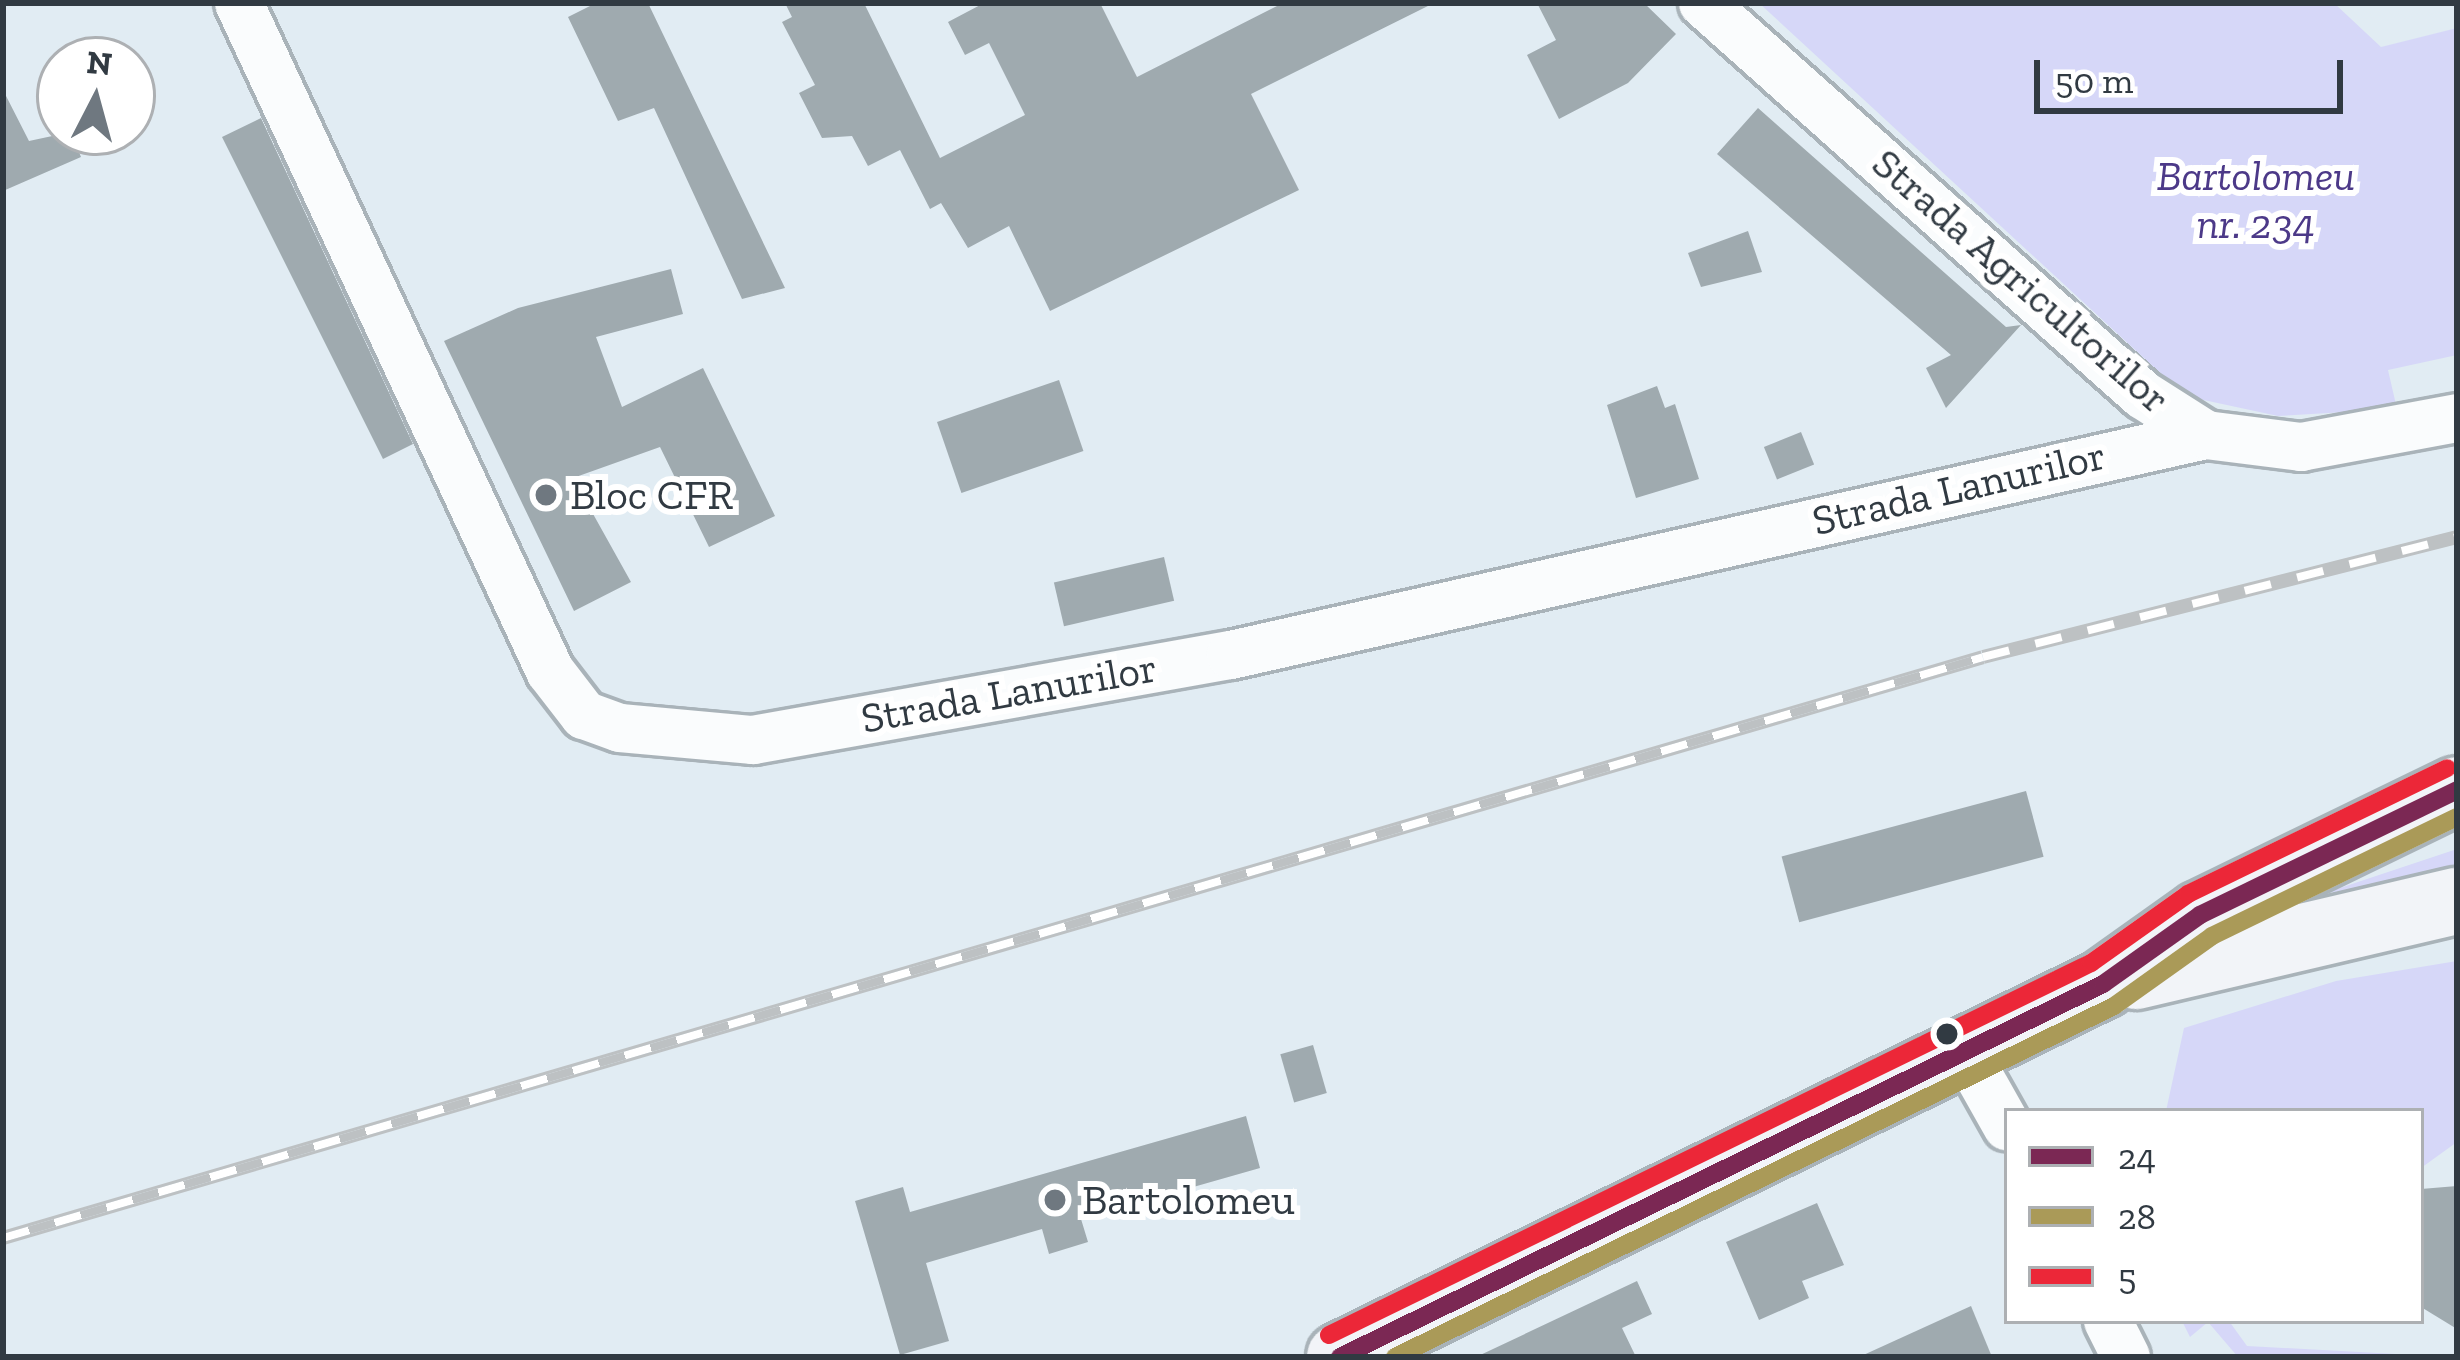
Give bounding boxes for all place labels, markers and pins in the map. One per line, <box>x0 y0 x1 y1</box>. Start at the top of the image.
place label: Bloc CFR <box>570 470 733 520</box>
marker: Bloc CFR <box>533 482 559 508</box>
unlabelled marker <box>1936 1023 1958 1045</box>
place label: Bartolomeu <box>1082 1175 1295 1225</box>
marker: Bartolomeu <box>1039 1184 1071 1216</box>

